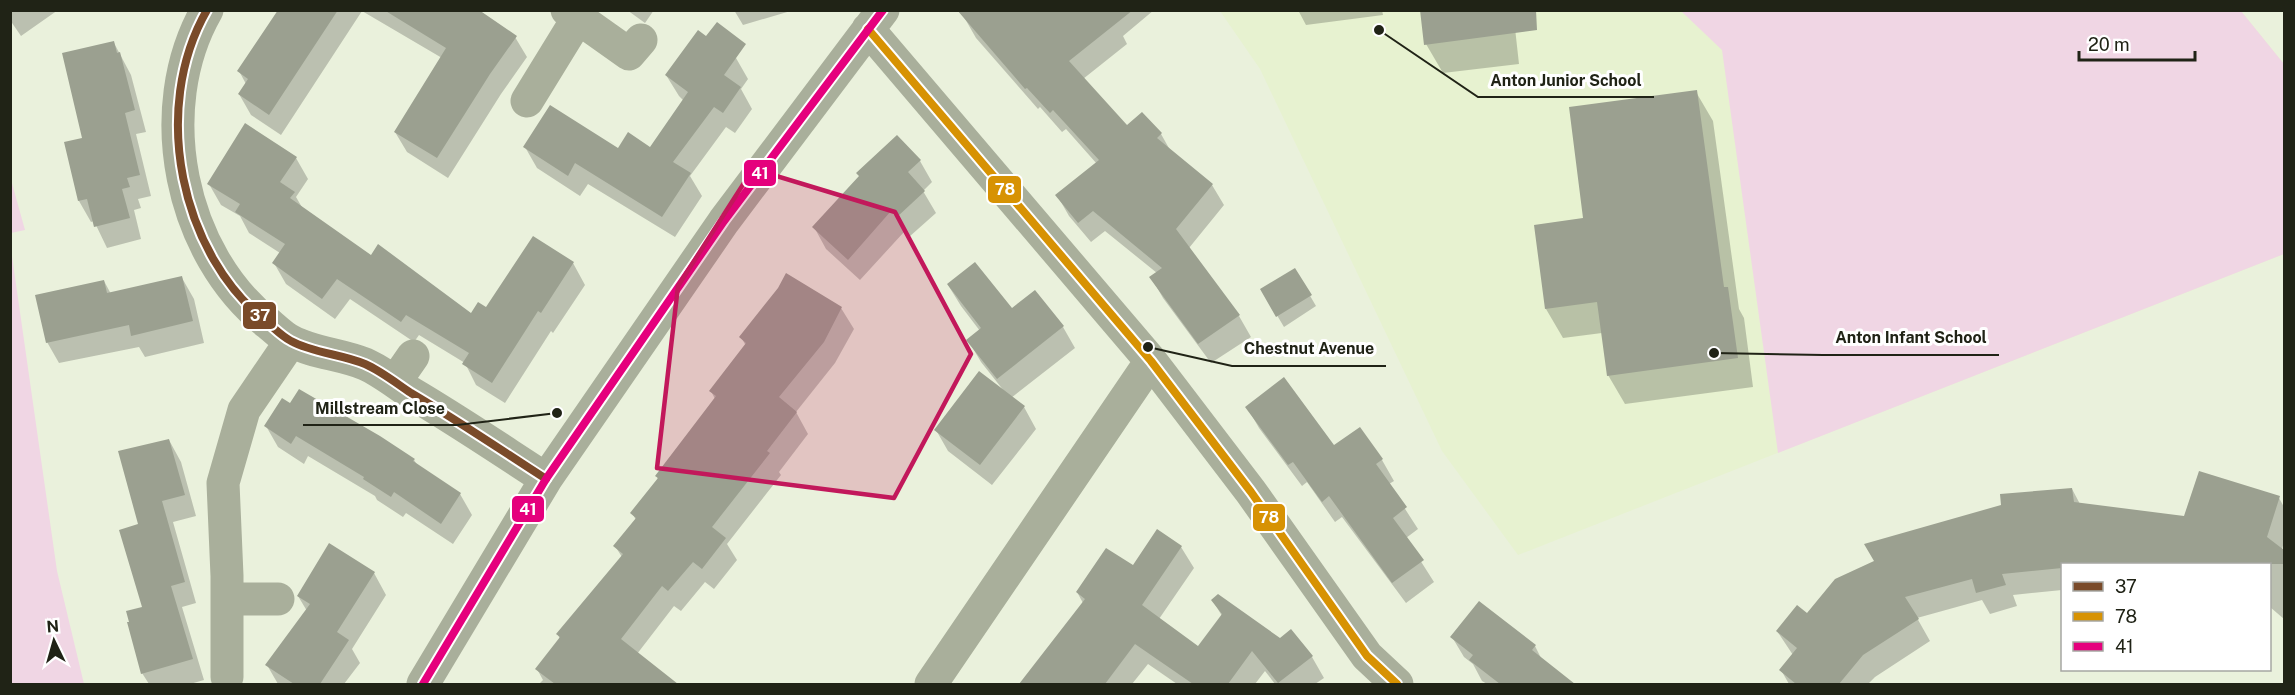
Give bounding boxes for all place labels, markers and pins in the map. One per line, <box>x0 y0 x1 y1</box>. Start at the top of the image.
callout: Anton Junior School <box>1478 63 1654 97</box>
callout: Anton Infant School <box>1823 321 1999 355</box>
callout: Chestnut Avenue <box>1232 332 1386 366</box>
callout: Millstream Close <box>303 391 457 425</box>

